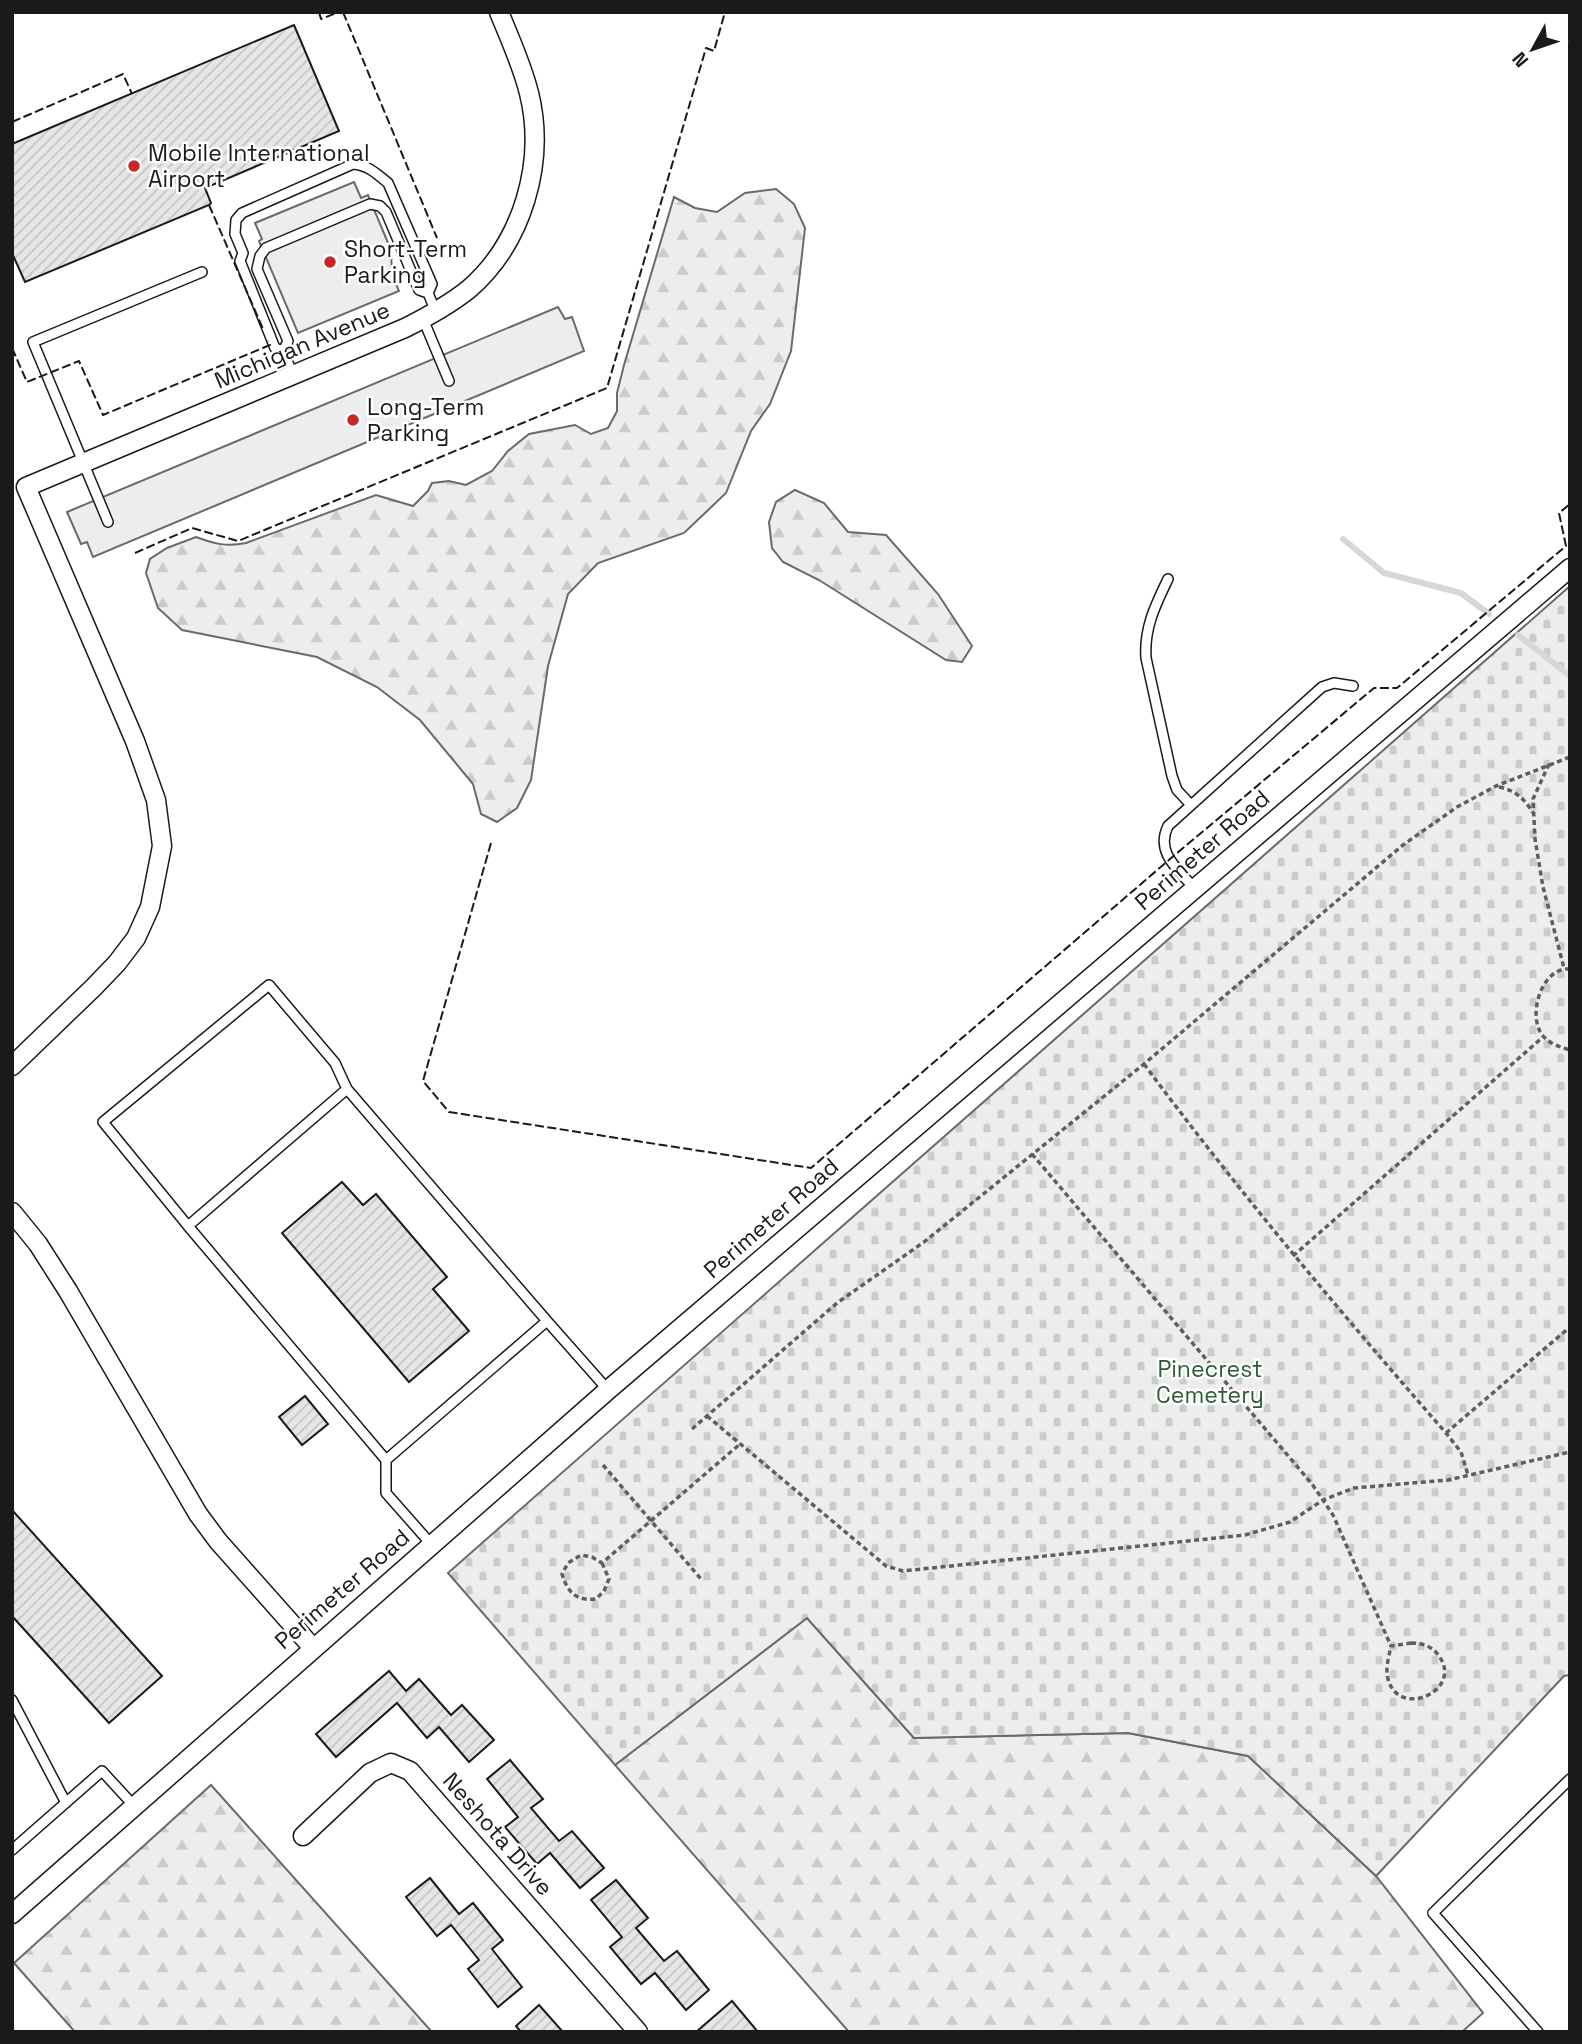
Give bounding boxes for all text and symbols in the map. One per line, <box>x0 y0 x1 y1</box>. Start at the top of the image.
north arrow <box>1498 14 1568 84</box>
text: N <box>1507 47 1534 73</box>
place label: Mobile International Airport <box>148 138 370 194</box>
marker: Mobile International Airport <box>126 158 142 174</box>
place label: Short-Term Parking <box>344 234 467 290</box>
marker: Short-Term Parking <box>322 254 338 270</box>
street label: Michigan Avenue <box>210 294 394 396</box>
place label: Long-Term Parking <box>367 392 484 448</box>
marker: Long-Term Parking <box>345 412 361 428</box>
street label: Perimeter Road <box>1128 783 1276 917</box>
street label: Perimeter Road <box>697 1151 845 1285</box>
park label: Pinecrest Cemetery <box>1156 1354 1264 1410</box>
street label: Perimeter Road <box>268 1522 416 1656</box>
street label: Neshota Drive <box>436 1766 560 1902</box>

